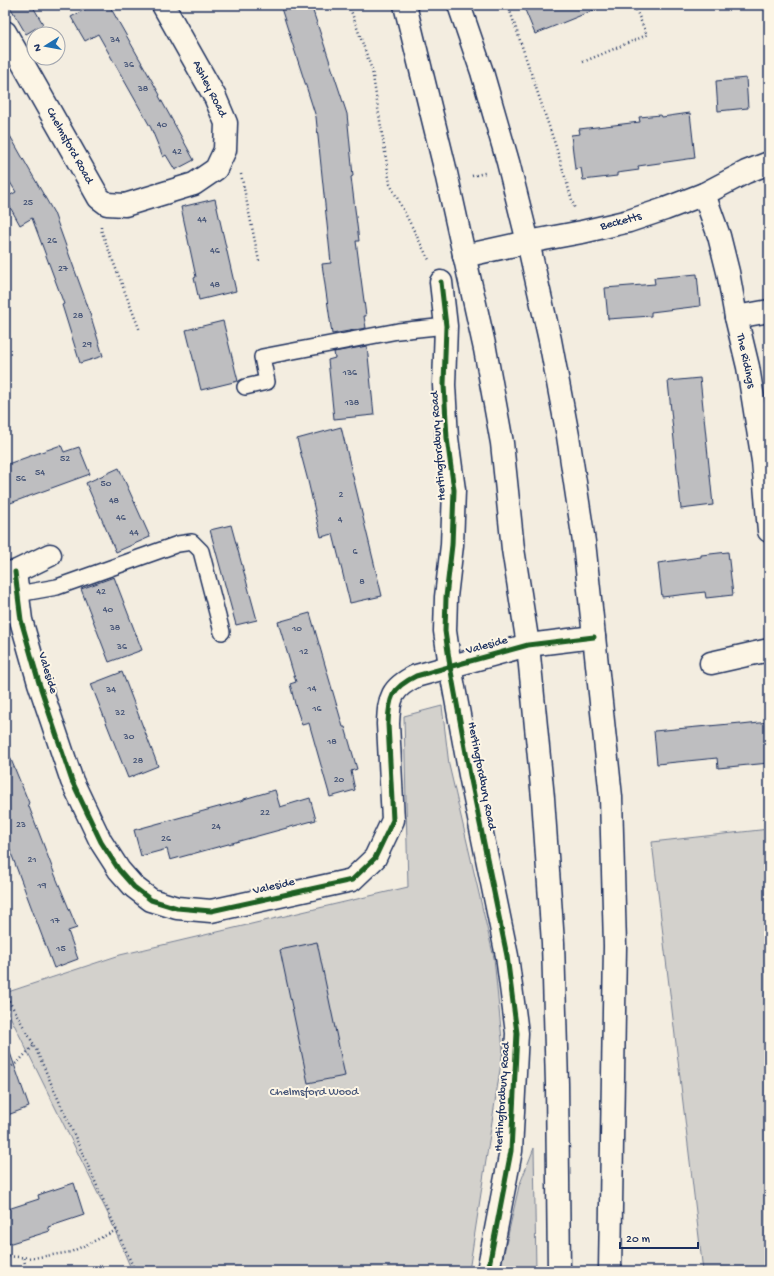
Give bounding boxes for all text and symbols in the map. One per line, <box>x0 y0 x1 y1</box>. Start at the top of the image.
north arrow <box>26 26 66 66</box>
house number: 34 <box>109 34 120 46</box>
text: N <box>32 43 45 52</box>
street label: Ashley Road <box>189 58 230 121</box>
house number: 36 <box>123 59 135 71</box>
house number: 38 <box>137 83 149 95</box>
street label: Chelmsford Road <box>42 105 96 187</box>
house number: 40 <box>157 119 168 131</box>
house number: 42 <box>172 146 182 158</box>
house number: 25 <box>23 197 33 209</box>
street label: Becketts <box>598 210 644 234</box>
house number: 44 <box>197 214 207 226</box>
house number: 26 <box>47 235 58 247</box>
house number: 46 <box>210 245 221 257</box>
house number: 27 <box>58 263 69 275</box>
house number: 48 <box>210 279 221 291</box>
house number: 28 <box>73 310 84 322</box>
street label: The Ridings <box>732 331 758 390</box>
house number: 29 <box>82 339 92 351</box>
house number: 136 <box>342 367 358 379</box>
street label: Hertingfordbury Road <box>428 390 450 501</box>
house number: 138 <box>344 397 360 409</box>
house number: 52 <box>60 453 70 465</box>
house number: 54 <box>35 467 45 479</box>
house number: 56 <box>16 473 27 485</box>
house number: 50 <box>101 478 112 490</box>
house number: 2 <box>339 489 344 501</box>
house number: 48 <box>109 495 120 507</box>
house number: 46 <box>116 512 127 524</box>
house number: 4 <box>338 514 343 526</box>
house number: 44 <box>129 527 139 539</box>
house number: 6 <box>352 546 358 558</box>
house number: 8 <box>359 576 365 588</box>
house number: 42 <box>96 586 106 598</box>
house number: 40 <box>103 604 114 616</box>
house number: 38 <box>109 622 121 634</box>
house number: 10 <box>291 623 302 635</box>
street label: Valeside <box>464 634 510 659</box>
house number: 36 <box>116 641 128 653</box>
house number: 12 <box>299 646 309 658</box>
street label: Valeside <box>34 650 60 696</box>
house number: 14 <box>307 683 317 695</box>
house number: 34 <box>105 684 116 696</box>
house number: 16 <box>311 703 322 715</box>
house number: 32 <box>114 707 125 719</box>
street label: Hertingfordbury Road <box>464 721 499 832</box>
house number: 30 <box>123 731 135 743</box>
house number: 18 <box>326 736 337 748</box>
house number: 28 <box>133 755 144 767</box>
house number: 20 <box>334 774 345 786</box>
house number: 22 <box>260 807 270 819</box>
house number: 23 <box>16 819 26 831</box>
house number: 24 <box>211 821 221 833</box>
house number: 26 <box>161 833 172 845</box>
house number: 21 <box>28 854 36 866</box>
street label: Valeside <box>251 875 297 899</box>
house number: 19 <box>36 880 47 892</box>
house number: 17 <box>49 915 60 927</box>
house number: 15 <box>55 943 66 955</box>
street label: Hertingfordbury Road <box>492 1041 514 1152</box>
park label: Chelmsford Wood <box>270 1086 359 1100</box>
scale bar <box>620 1224 698 1250</box>
text: 20 m <box>626 1233 651 1247</box>

